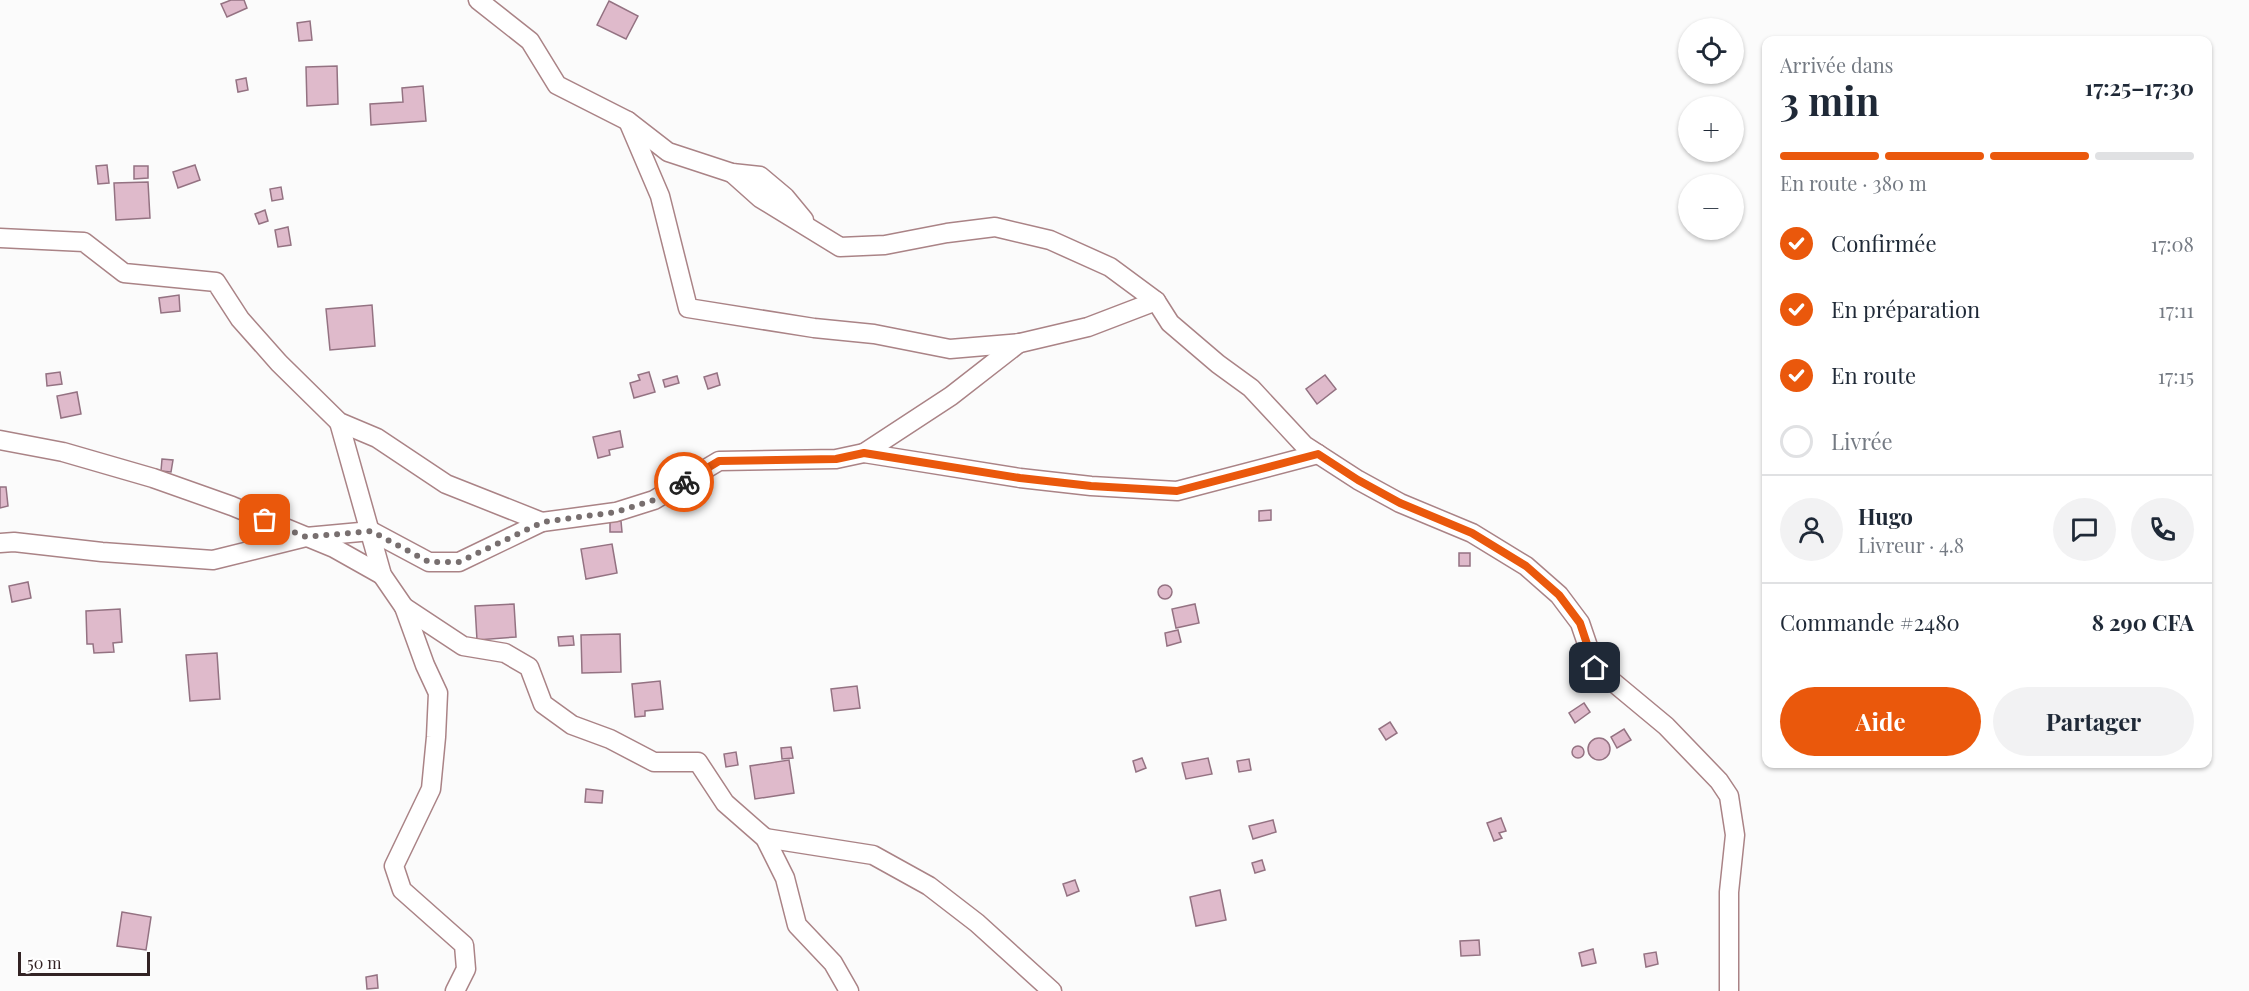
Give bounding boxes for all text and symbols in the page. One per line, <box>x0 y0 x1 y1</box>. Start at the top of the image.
map controls <box>1678 18 1744 240</box>
button: locate <box>1678 18 1744 84</box>
text: Arrivée dans <box>1780 51 1894 78</box>
text: 17:25–17:30 <box>2085 72 2194 102</box>
text: 3 min <box>1780 74 1879 126</box>
button: + <box>1678 96 1744 162</box>
text: En route · 380 m <box>1780 169 1927 196</box>
button: − <box>1678 174 1744 240</box>
icon: check <box>1780 227 1813 260</box>
text: Confirmée <box>1831 228 1937 258</box>
text: 17:08 <box>2151 230 2194 257</box>
icon: check <box>1780 293 1813 326</box>
text: En préparation <box>1831 294 1980 324</box>
text: 17:11 <box>2158 296 2194 323</box>
icon: check <box>1780 359 1813 392</box>
text: En route <box>1831 360 1916 390</box>
text: 17:15 <box>2158 362 2194 389</box>
text: Livrée <box>1831 426 1893 456</box>
courier <box>654 452 714 512</box>
icon: bike <box>668 466 701 499</box>
pin <box>239 494 290 545</box>
button: person <box>1780 498 1843 561</box>
button: chat <box>2053 498 2116 561</box>
button: phone <box>2131 498 2194 561</box>
text: Hugo <box>1858 501 1913 531</box>
icon: bag <box>248 503 281 536</box>
text: Livreur · 4.8 <box>1858 531 1964 558</box>
text: Commande #2480 <box>1780 607 1960 637</box>
text: 8 290 CFA <box>2092 607 2194 637</box>
pin <box>1569 642 1620 693</box>
icon: home <box>1578 651 1611 684</box>
button: Aide <box>1780 687 1981 756</box>
button: Partager <box>1993 687 2194 756</box>
scale bar <box>18 949 150 976</box>
text: 50 m <box>27 952 61 973</box>

